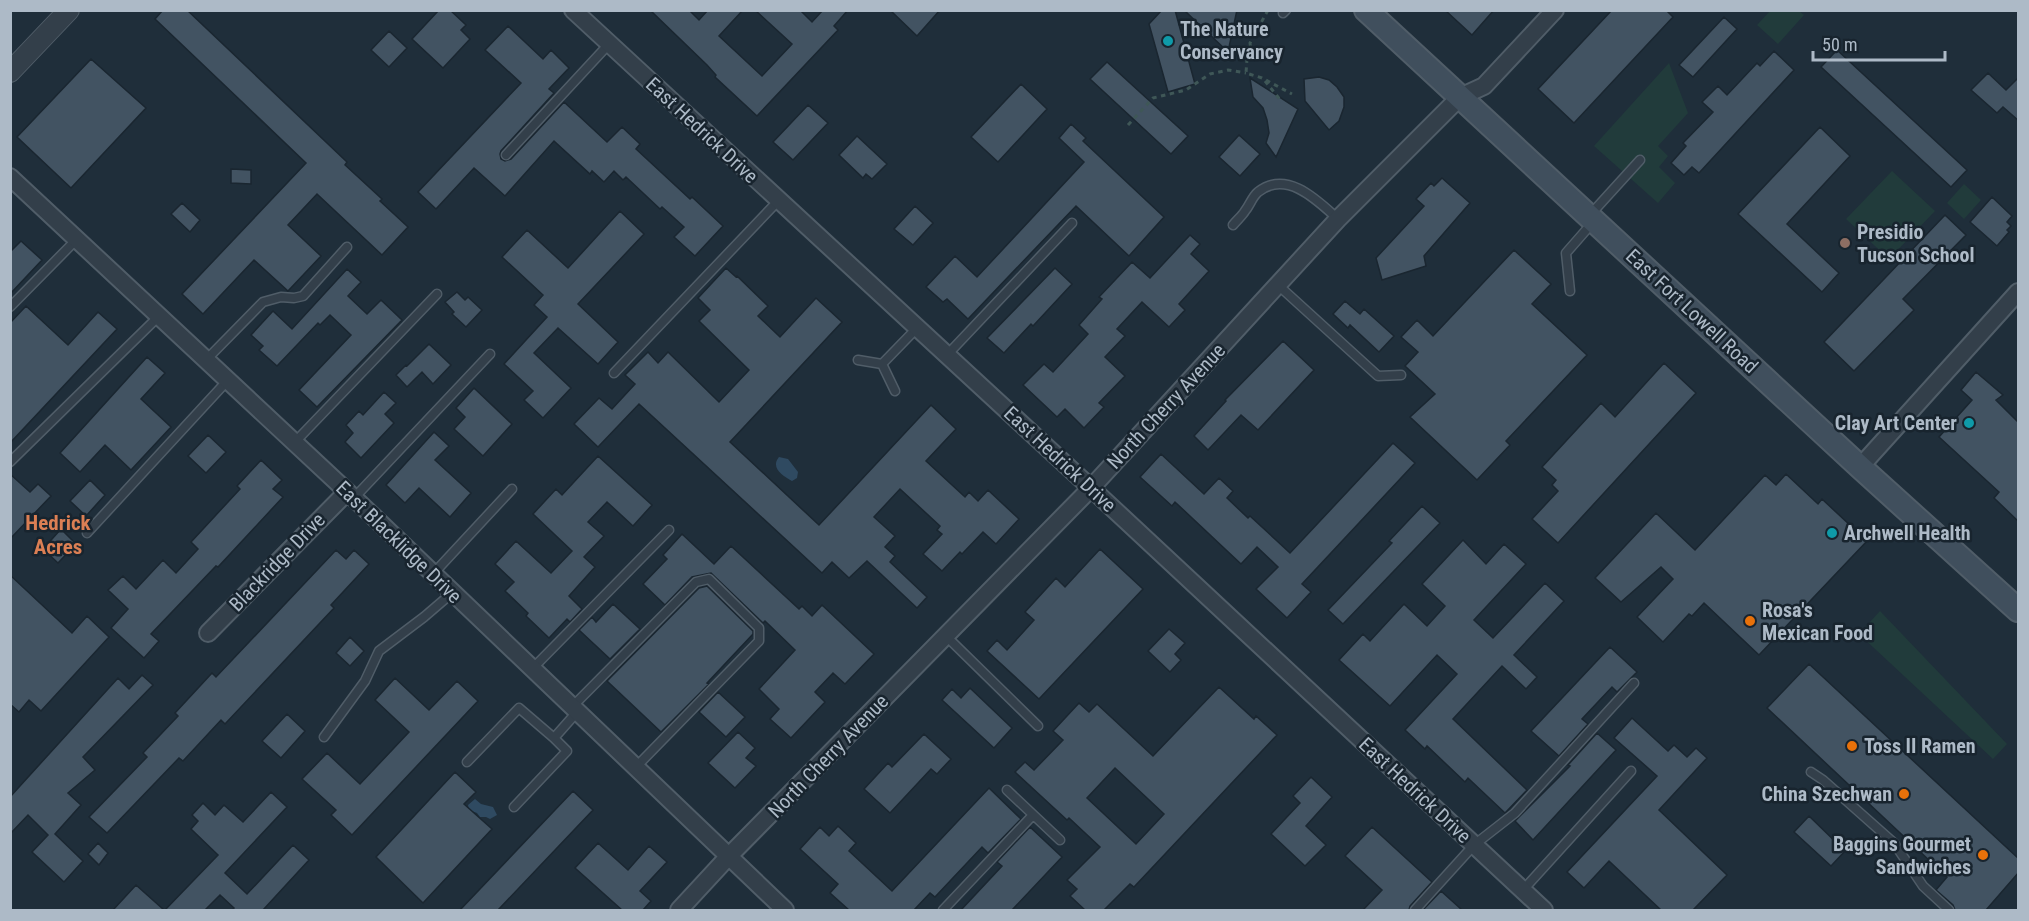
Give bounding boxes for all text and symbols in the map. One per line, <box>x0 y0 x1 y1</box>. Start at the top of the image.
place label: The Nature Conservancy <box>1180 17 1283 64</box>
scale bar <box>1813 24 1945 62</box>
marker: The Nature Conservancy <box>1161 34 1175 48</box>
text: 50 m <box>1822 34 1857 55</box>
street label: East Hedrick Drive <box>641 72 763 188</box>
place label: Presidio Tucson School <box>1857 220 1975 267</box>
marker: Presidio Tucson School <box>1838 236 1852 250</box>
street label: East Fort Lowell Road <box>1621 244 1763 378</box>
street label: North Cherry Avenue <box>1102 338 1230 474</box>
street label: East Hedrick Drive <box>999 401 1121 517</box>
place label: Clay Art Center <box>1835 411 1957 435</box>
marker: Clay Art Center <box>1962 416 1976 430</box>
street label: East Blacklidge Drive <box>331 476 467 608</box>
street label: Blackridge Drive <box>224 508 330 616</box>
district label: Hedrick Acres <box>25 511 92 559</box>
place label: Archwell Health <box>1844 521 1971 545</box>
marker: Archwell Health <box>1825 526 1839 540</box>
place label: Rosa's Mexican Food <box>1762 598 1873 645</box>
marker: Rosa's Mexican Food <box>1743 614 1757 628</box>
street label: North Cherry Avenue <box>763 689 893 823</box>
street label: East Hedrick Drive <box>1354 732 1476 848</box>
place label: Toss II Ramen <box>1864 734 1976 758</box>
marker: Toss II Ramen <box>1845 739 1859 753</box>
place label: China Szechwan <box>1762 782 1892 806</box>
marker: China Szechwan <box>1897 787 1911 801</box>
place label: Baggins Gourmet Sandwiches <box>1833 832 1971 879</box>
marker: Baggins Gourmet Sandwiches <box>1976 848 1990 862</box>

